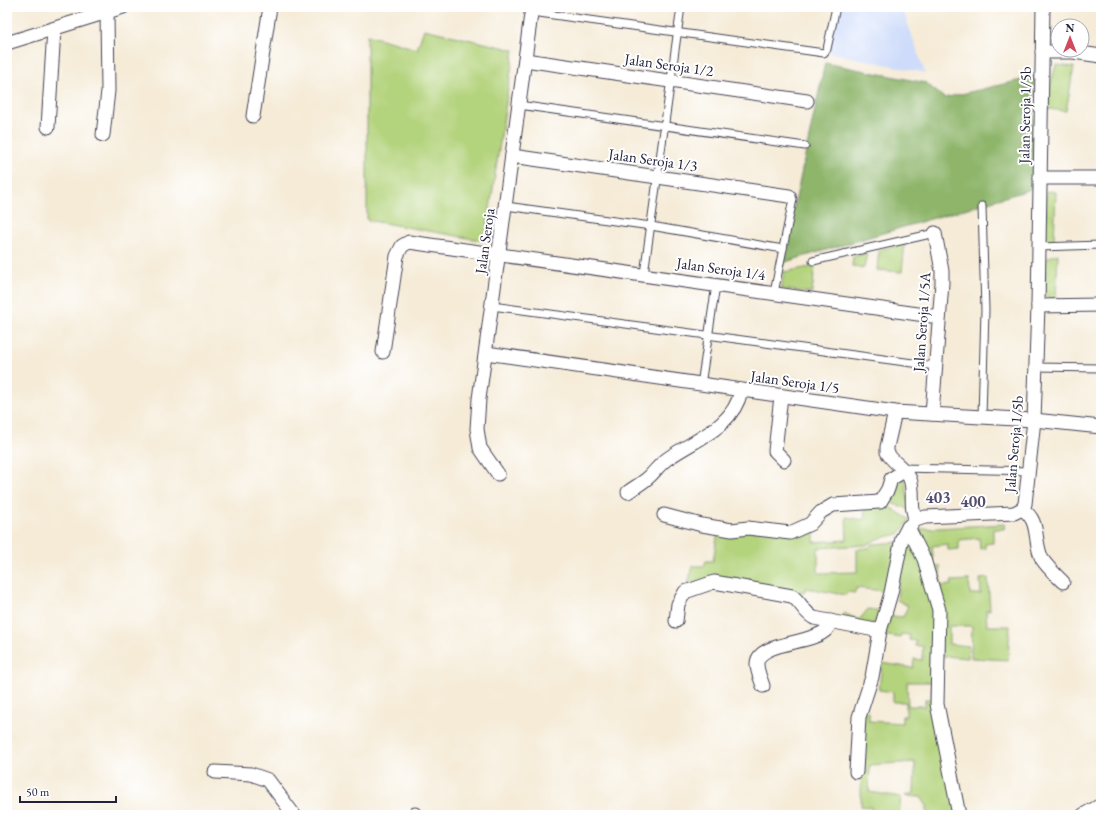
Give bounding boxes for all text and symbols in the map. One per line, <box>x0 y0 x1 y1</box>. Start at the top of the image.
north arrow <box>1050 18 1090 58</box>
text: N <box>1066 21 1075 35</box>
street label: Jalan Seroja 1/2 <box>621 49 716 80</box>
street label: Jalan Seroja 1/5b <box>1014 66 1035 166</box>
street label: Jalan Seroja 1/3 <box>605 144 699 175</box>
street label: Jalan Seroja <box>470 207 499 277</box>
street label: Jalan Seroja 1/4 <box>673 253 768 284</box>
street label: Jalan Seroja 1/5A <box>908 271 935 375</box>
street label: Jalan Seroja 1/5 <box>747 366 841 397</box>
street label: Jalan Seroja 1/5b <box>1000 394 1027 495</box>
district label: 403 <box>925 487 951 508</box>
district label: 400 <box>960 491 986 512</box>
scale bar <box>20 778 116 804</box>
text: 50 m <box>26 784 50 800</box>

